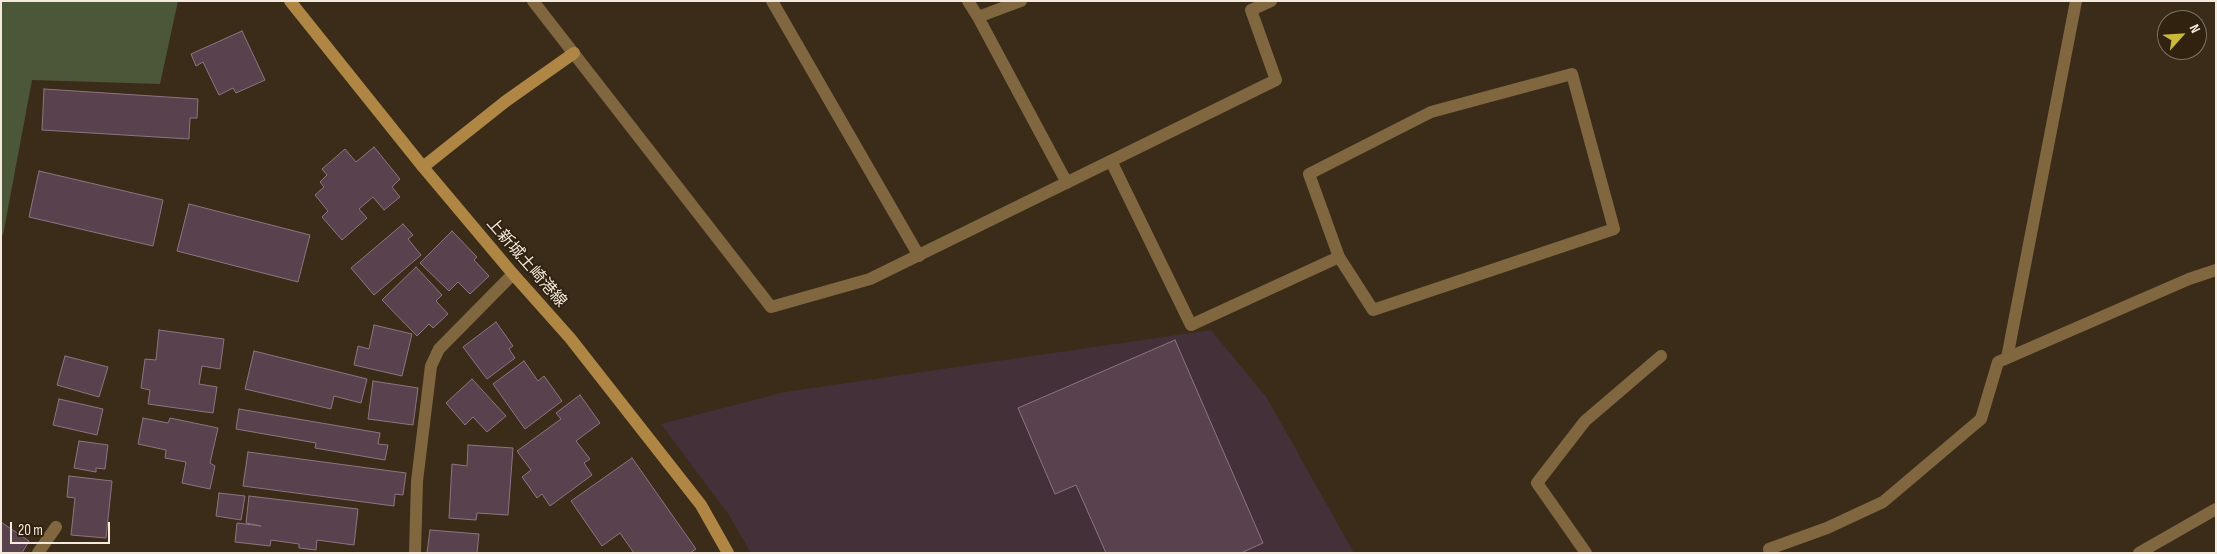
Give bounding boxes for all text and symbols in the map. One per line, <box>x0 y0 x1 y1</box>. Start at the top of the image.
north arrow <box>2157 10 2207 60</box>
text: N <box>2186 22 2204 36</box>
street label: 上新城土崎港線 <box>482 214 570 312</box>
scale bar <box>12 512 112 544</box>
text: 20 m <box>18 521 43 540</box>

